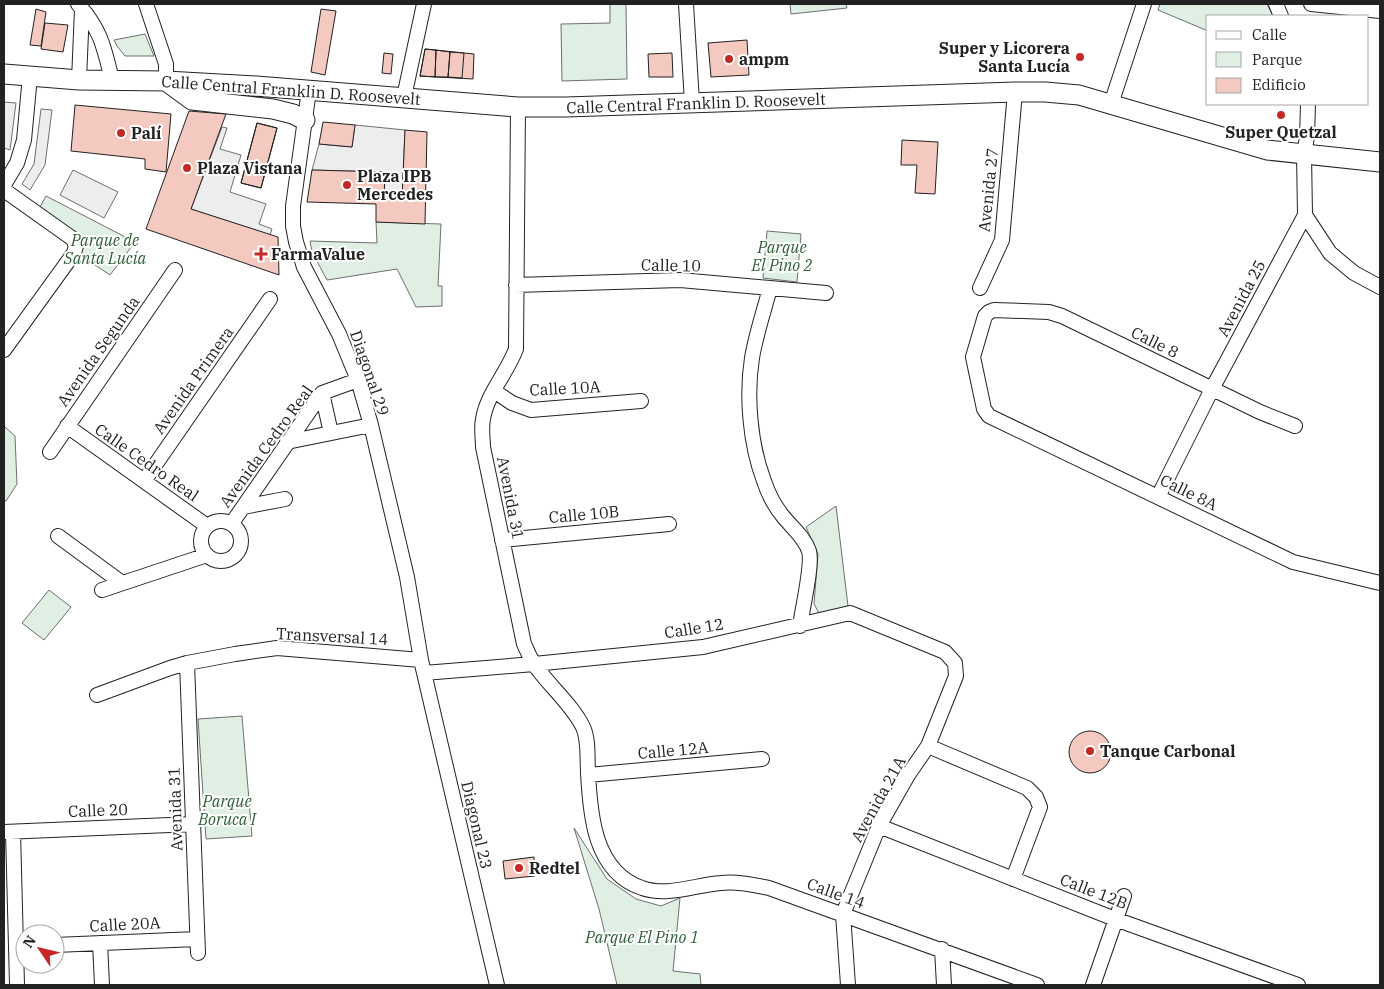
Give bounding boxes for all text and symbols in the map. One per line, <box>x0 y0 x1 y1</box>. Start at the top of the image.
legend <box>1206 15 1369 105</box>
text: Calle <box>1252 25 1287 44</box>
place label: Super y Licorera Santa Lucía <box>939 38 1070 76</box>
place label: ampm <box>739 49 790 69</box>
text: Parque <box>1252 50 1302 69</box>
marker: Super y Licorera Santa Lucía <box>1074 51 1086 63</box>
marker: ampm <box>723 53 735 65</box>
street label: Calle Central Franklin D. Roosevelt <box>161 71 422 109</box>
text: Edificio <box>1252 75 1306 94</box>
street label: Calle Central Franklin D. Roosevelt <box>566 88 826 118</box>
marker: Super Quetzal <box>1275 109 1287 121</box>
place label: Super Quetzal <box>1225 122 1337 142</box>
place label: Palí <box>131 123 162 143</box>
marker: Palí <box>115 127 127 139</box>
street label: Avenida 27 <box>974 147 1002 233</box>
place label: Plaza Vistana <box>197 158 302 178</box>
marker: Plaza Vistana <box>181 162 193 174</box>
place label: Plaza IPB Mercedes <box>357 166 433 204</box>
marker: Plaza IPB Mercedes <box>341 179 353 191</box>
park label: Parque de Santa Lucía <box>63 230 146 268</box>
park label: Parque El Pino 2 <box>751 237 813 275</box>
place label: FarmaValue <box>271 244 365 264</box>
marker: FarmaValue <box>255 248 267 260</box>
street label: Calle 10 <box>641 254 701 276</box>
street label: Avenida 25 <box>1212 256 1270 340</box>
street label: Avenida Segunda <box>52 292 144 410</box>
street label: Avenida Primera <box>149 322 238 438</box>
street label: Calle 8 <box>1128 322 1182 362</box>
street label: Diagonal 29 <box>346 328 394 418</box>
street label: Calle 10A <box>529 376 601 400</box>
street label: Avenida Cedro Real <box>215 381 317 511</box>
street label: Calle Cedro Real <box>91 419 203 505</box>
street label: Avenida 31 <box>493 455 529 541</box>
street label: Calle 8A <box>1157 470 1221 514</box>
street label: Calle 10B <box>548 501 620 527</box>
street label: Calle 12 <box>663 613 725 643</box>
street label: Transversal 14 <box>275 623 389 649</box>
street label: Calle 12A <box>637 737 709 763</box>
place label: Tanque Carbonal <box>1100 741 1235 761</box>
marker: Tanque Carbonal <box>1084 745 1096 757</box>
street label: Avenida 21A <box>846 753 910 845</box>
street label: Avenida 31 <box>164 767 186 851</box>
street label: Diagonal 23 <box>457 779 497 871</box>
park label: Parque Boruca I <box>197 791 258 829</box>
street label: Calle 20 <box>68 799 128 821</box>
place label: Redtel <box>529 858 580 878</box>
marker: Redtel <box>513 862 525 874</box>
street label: Calle 12B <box>1057 869 1131 913</box>
street label: Calle 14 <box>804 873 868 913</box>
street label: Calle 20A <box>89 912 161 936</box>
north arrow <box>15 924 65 974</box>
park label: Parque El Pino 1 <box>584 927 699 947</box>
text: N <box>19 932 40 951</box>

